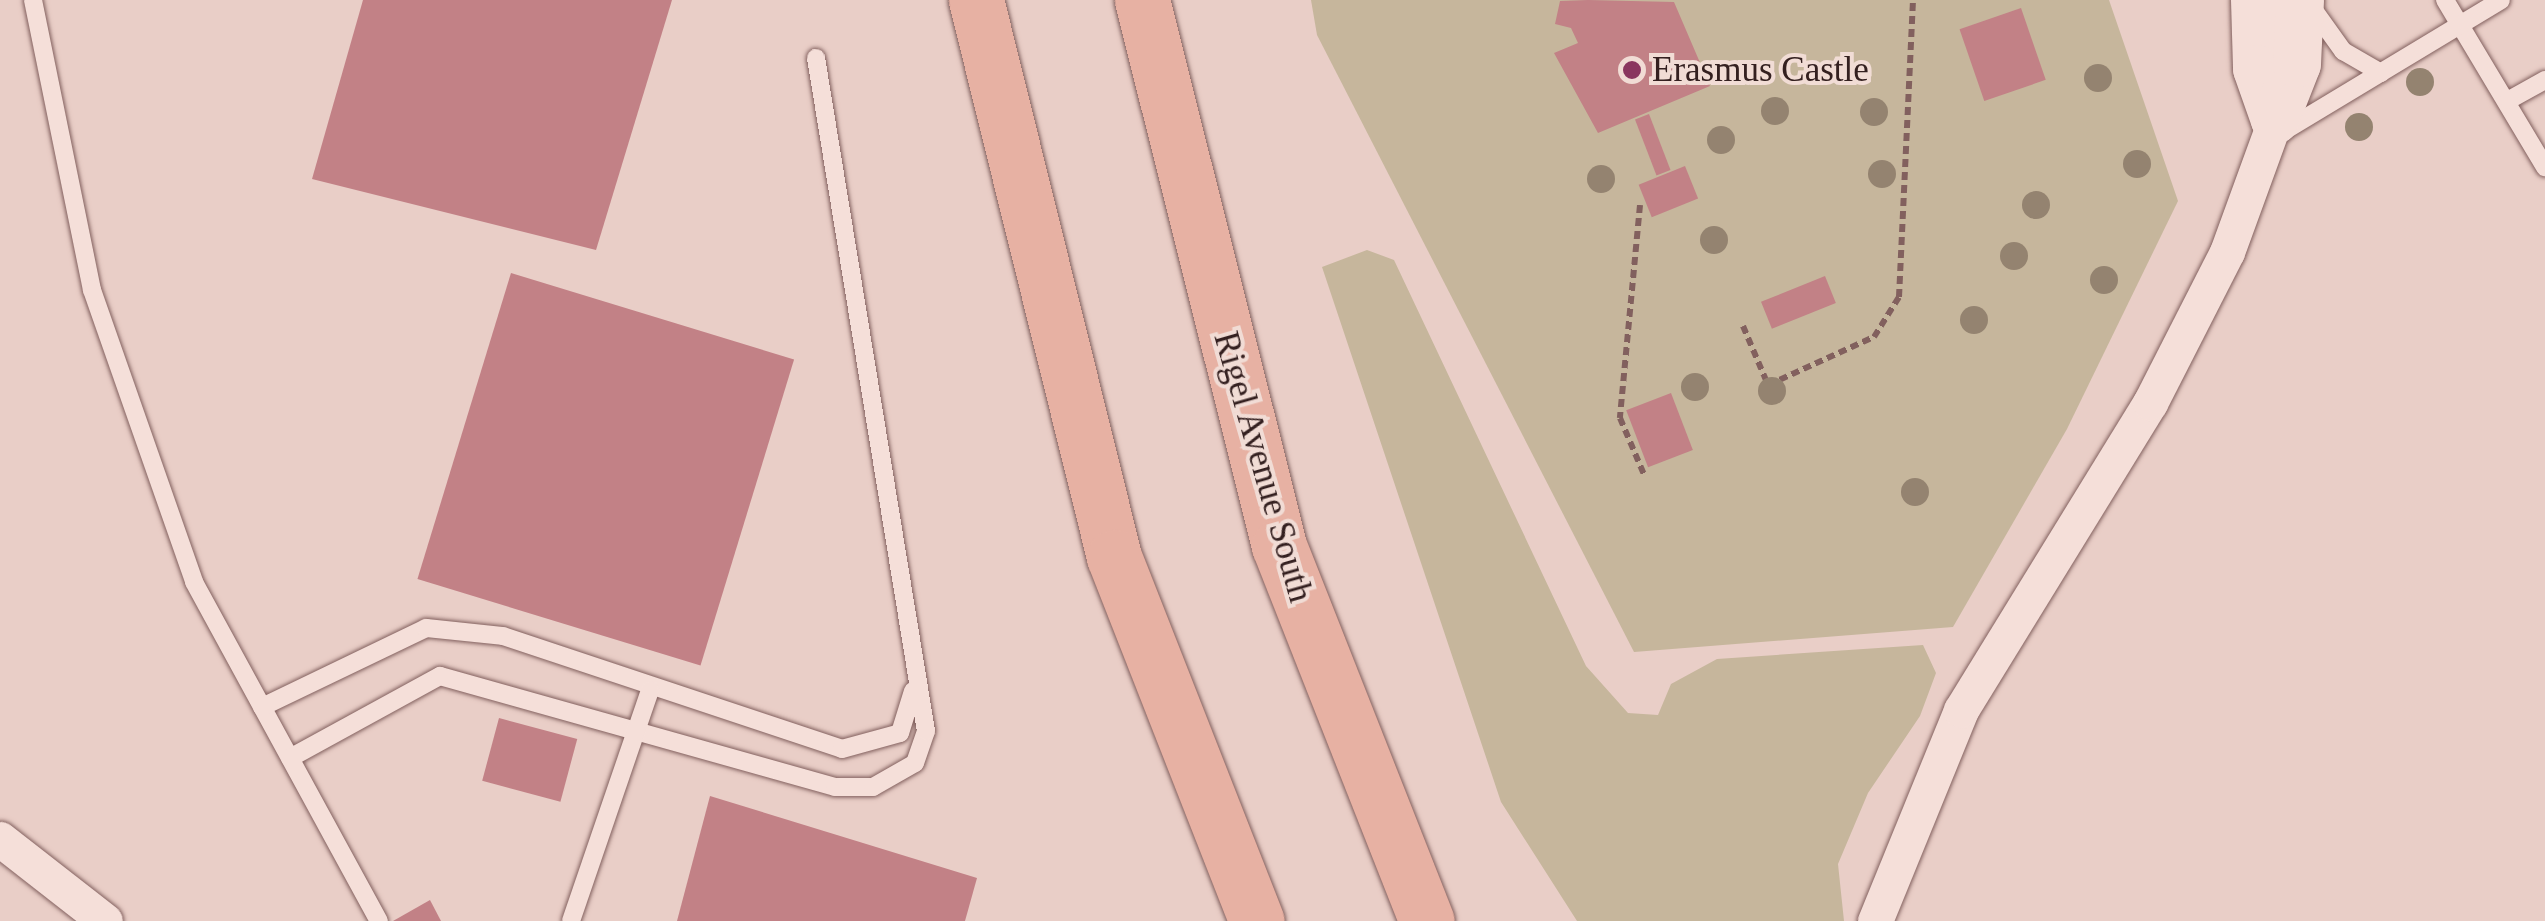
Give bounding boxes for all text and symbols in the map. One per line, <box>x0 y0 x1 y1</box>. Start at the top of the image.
place label: Erasmus Castle <box>1652 49 1869 91</box>
marker: Erasmus Castle <box>1621 59 1643 81</box>
street label: Rigel Avenue South <box>1204 326 1322 608</box>

